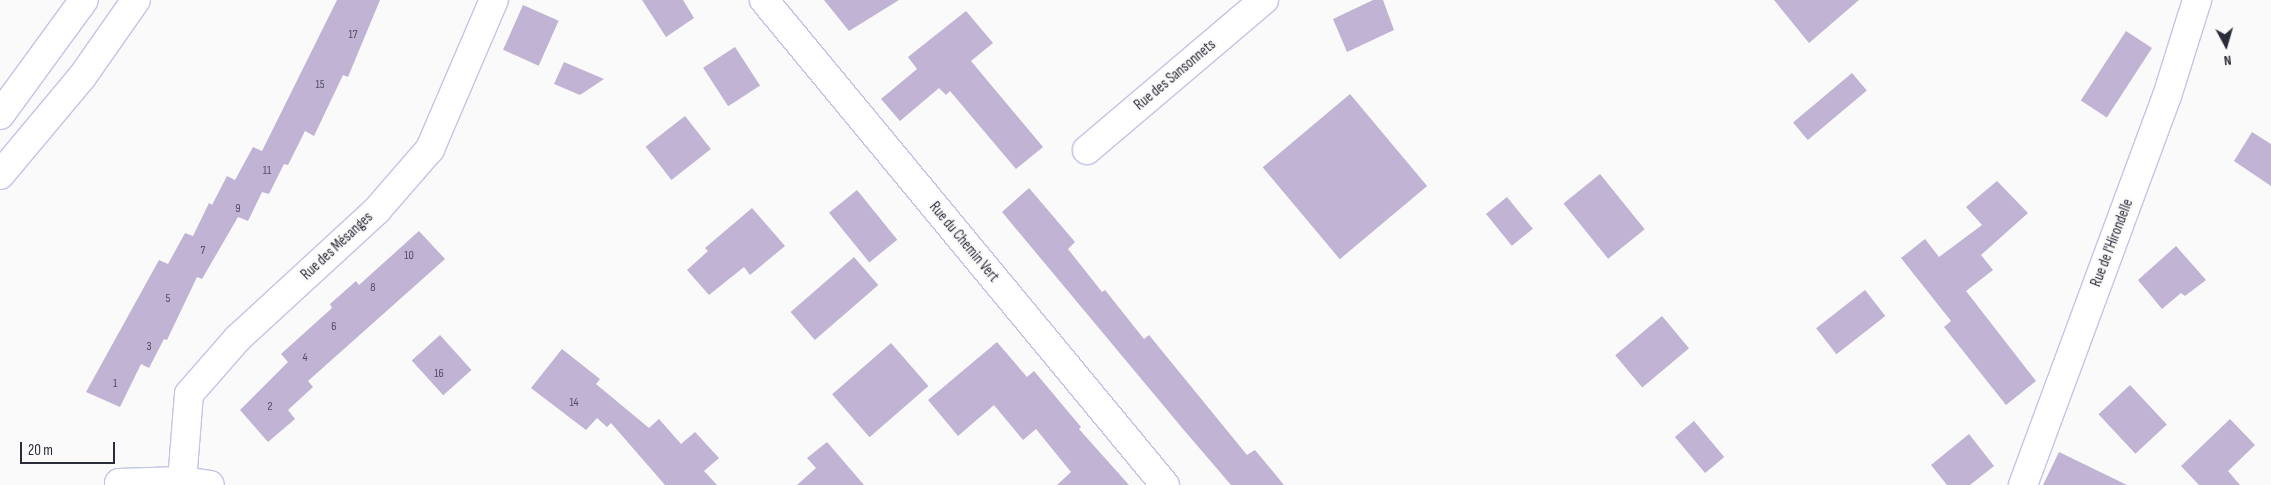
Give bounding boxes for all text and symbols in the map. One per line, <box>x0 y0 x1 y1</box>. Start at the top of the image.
north arrow <box>2201 20 2251 70</box>
house number: 17 <box>349 28 357 42</box>
street label: Rue des Sansonnets <box>1131 36 1219 114</box>
text: N <box>2223 52 2232 69</box>
house number: 15 <box>315 78 325 92</box>
house number: 11 <box>263 164 271 178</box>
street label: Rue de l'Hirondelle <box>2087 197 2137 289</box>
street label: Rue du Chemin Vert <box>925 198 1003 286</box>
house number: 9 <box>235 202 241 216</box>
street label: Rue des Mésanges <box>297 208 377 284</box>
house number: 7 <box>201 244 205 258</box>
house number: 10 <box>404 249 414 263</box>
house number: 8 <box>370 281 376 295</box>
house number: 5 <box>166 292 170 306</box>
house number: 6 <box>331 320 337 334</box>
house number: 3 <box>146 340 152 354</box>
house number: 4 <box>302 351 308 365</box>
house number: 16 <box>434 367 444 381</box>
house number: 1 <box>113 377 117 391</box>
house number: 14 <box>569 396 579 410</box>
house number: 2 <box>268 400 272 414</box>
scale bar <box>22 432 118 464</box>
text: 20 m <box>28 441 53 460</box>

